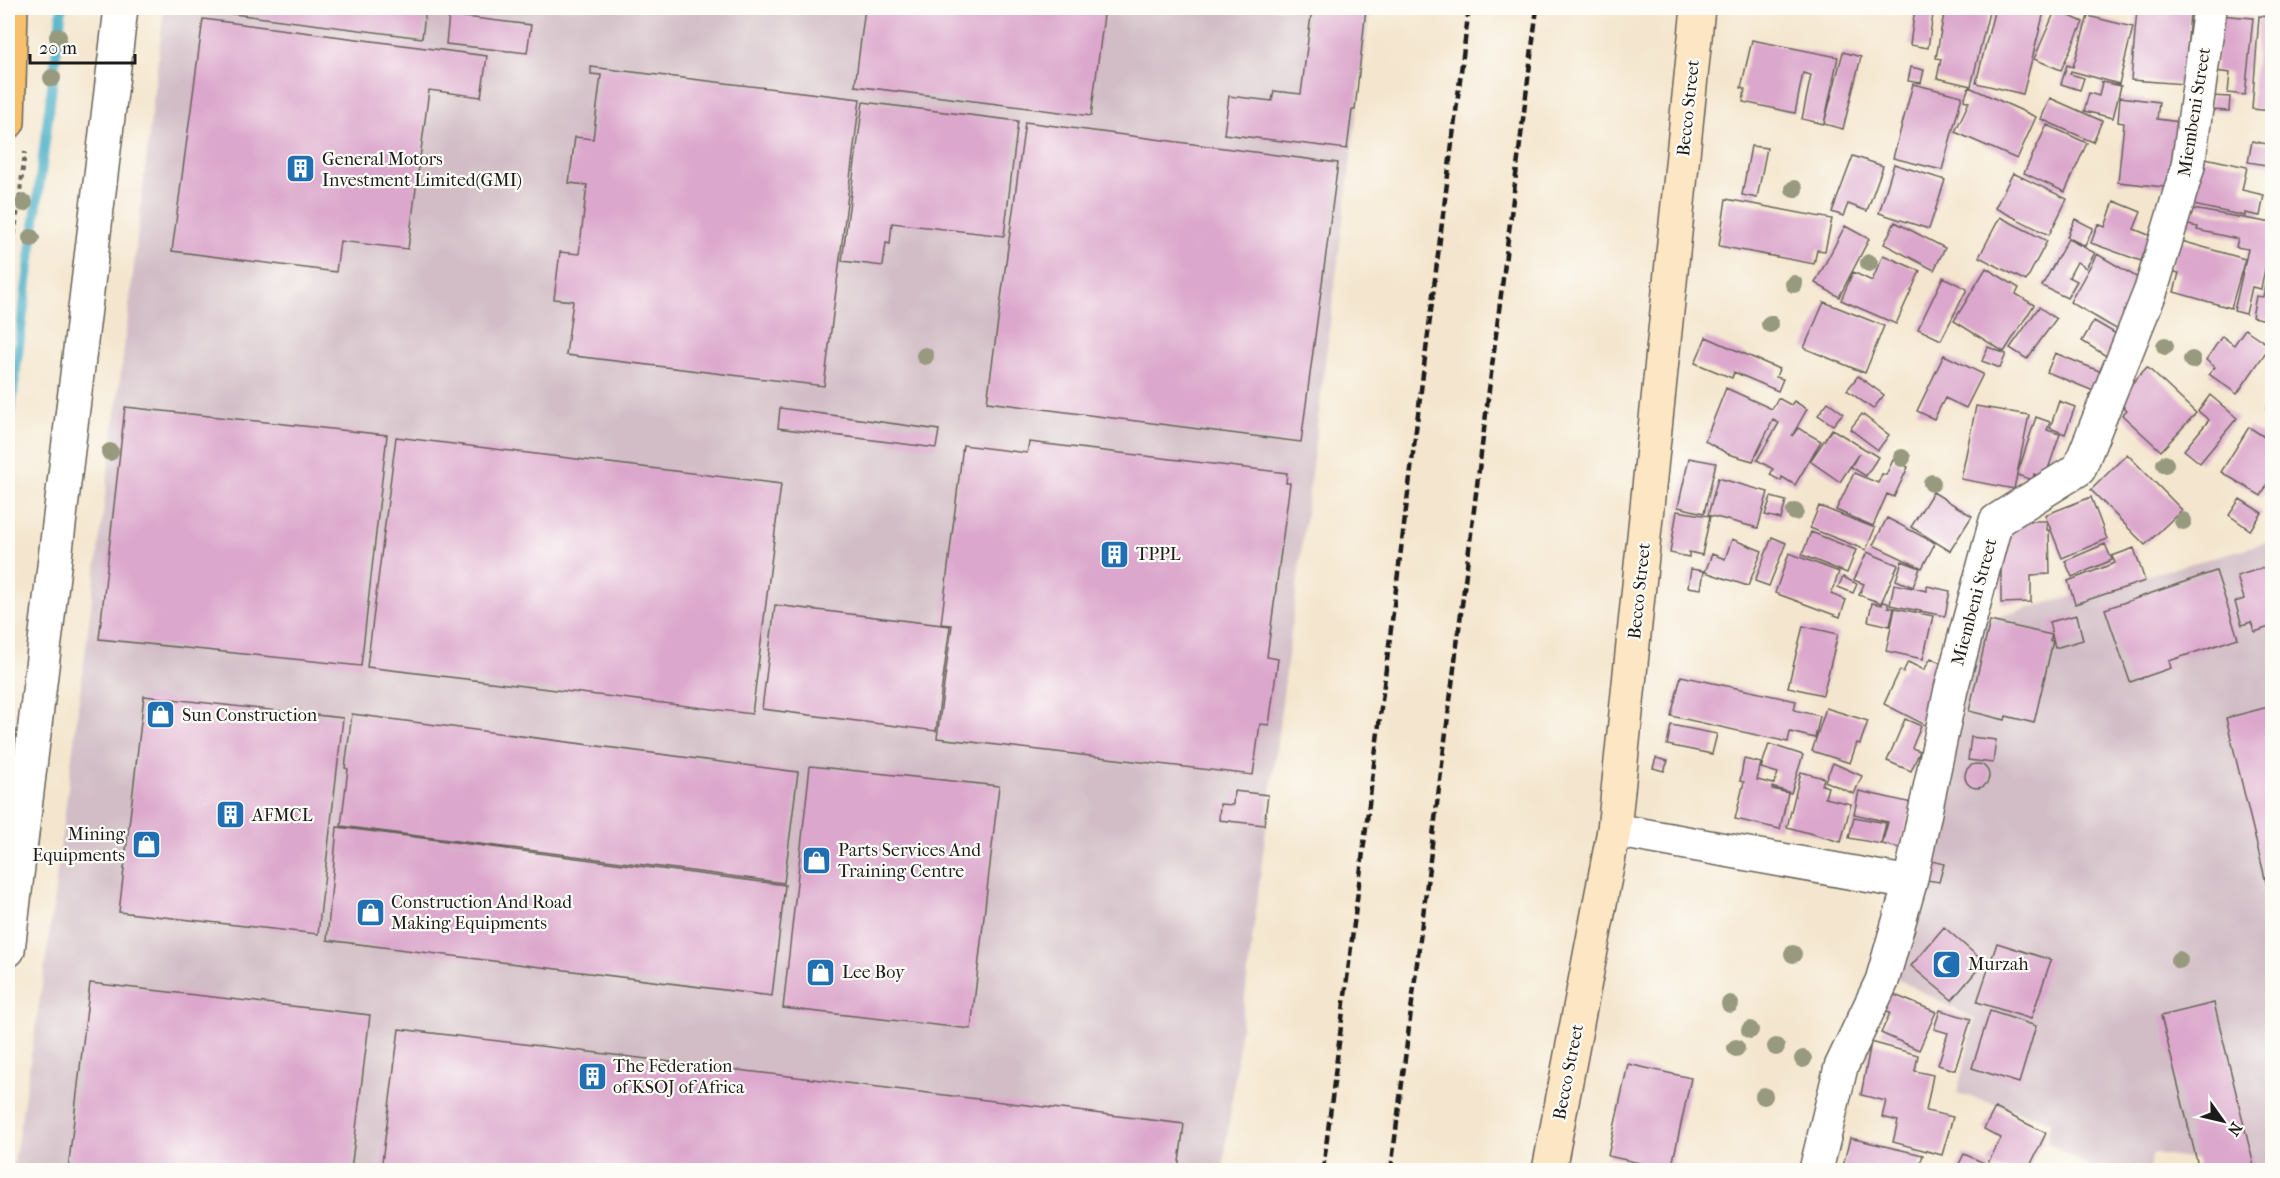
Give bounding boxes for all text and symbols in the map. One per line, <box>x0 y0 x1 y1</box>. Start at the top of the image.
scale bar <box>30 27 135 65</box>
text: 20 m <box>39 38 77 59</box>
street label: Miembeni Street <box>2174 45 2215 178</box>
street label: Becco Street <box>1673 58 1704 157</box>
place label: General Motors Investment Limited(GMI) <box>322 149 522 191</box>
building icon: General Motors Investment Limited(GMI) <box>285 153 317 185</box>
street label: Miembeni Street <box>1947 536 2002 668</box>
building icon: TPPL <box>1099 538 1131 570</box>
street label: Becco Street <box>1624 541 1655 640</box>
place label: TPPL <box>1136 544 1181 565</box>
shop icon: Sun Construction <box>145 699 177 731</box>
place label: Sun Construction <box>182 705 318 726</box>
building icon: AFMCL <box>215 799 247 831</box>
place label: AFMCL <box>251 805 313 826</box>
place label: Mining Equipments <box>32 824 125 866</box>
shop icon: Mining Equipments <box>130 828 162 860</box>
place label: Parts Services And Training Centre <box>838 840 981 882</box>
shop icon: Parts Services And Training Centre <box>801 844 833 876</box>
place label: Construction And Road Making Equipments <box>391 892 572 934</box>
shop icon: Construction And Road Making Equipments <box>354 896 386 928</box>
mosque icon: Murzah <box>1931 948 1963 980</box>
place label: Murzah <box>1968 954 2029 975</box>
shop icon: Lee Boy <box>805 956 837 988</box>
place label: Lee Boy <box>842 962 906 983</box>
street label: Becco Street <box>1549 1022 1588 1122</box>
place label: The Federation of KSOJ of Africa <box>613 1056 745 1098</box>
building icon: The Federation of KSOJ of Africa <box>576 1060 608 1092</box>
north arrow <box>2193 1091 2253 1151</box>
text: N <box>2223 1119 2246 1140</box>

